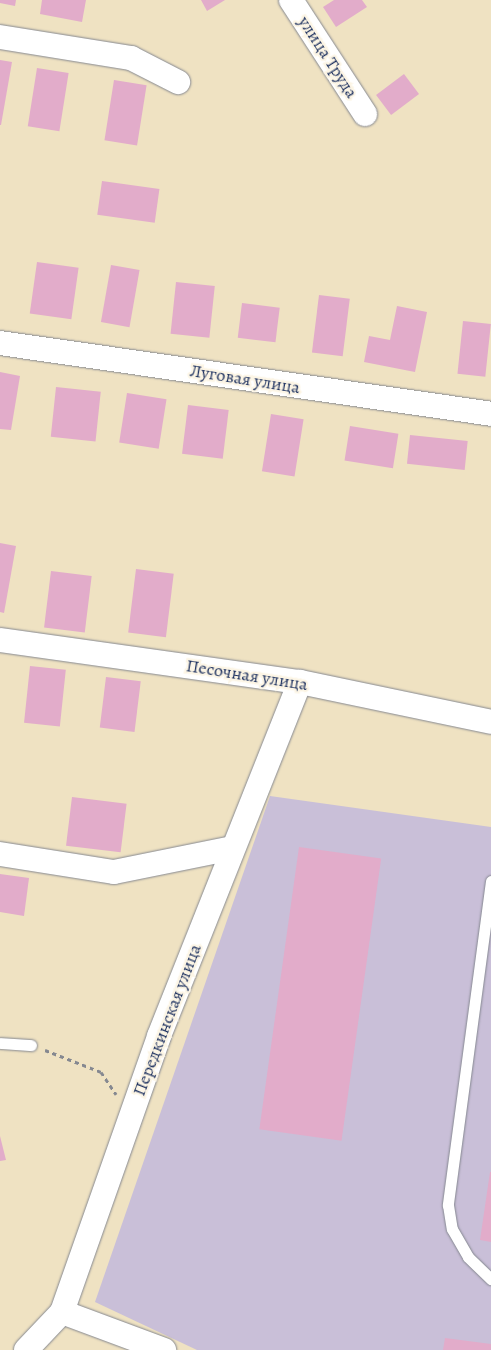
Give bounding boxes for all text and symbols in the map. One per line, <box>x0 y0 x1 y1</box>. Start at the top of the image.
street label: улица Труда <box>294 12 362 102</box>
street label: Луговая улица <box>188 360 302 398</box>
street label: Песочная улица <box>185 655 309 695</box>
street label: Передкинская улица <box>128 941 206 1099</box>

